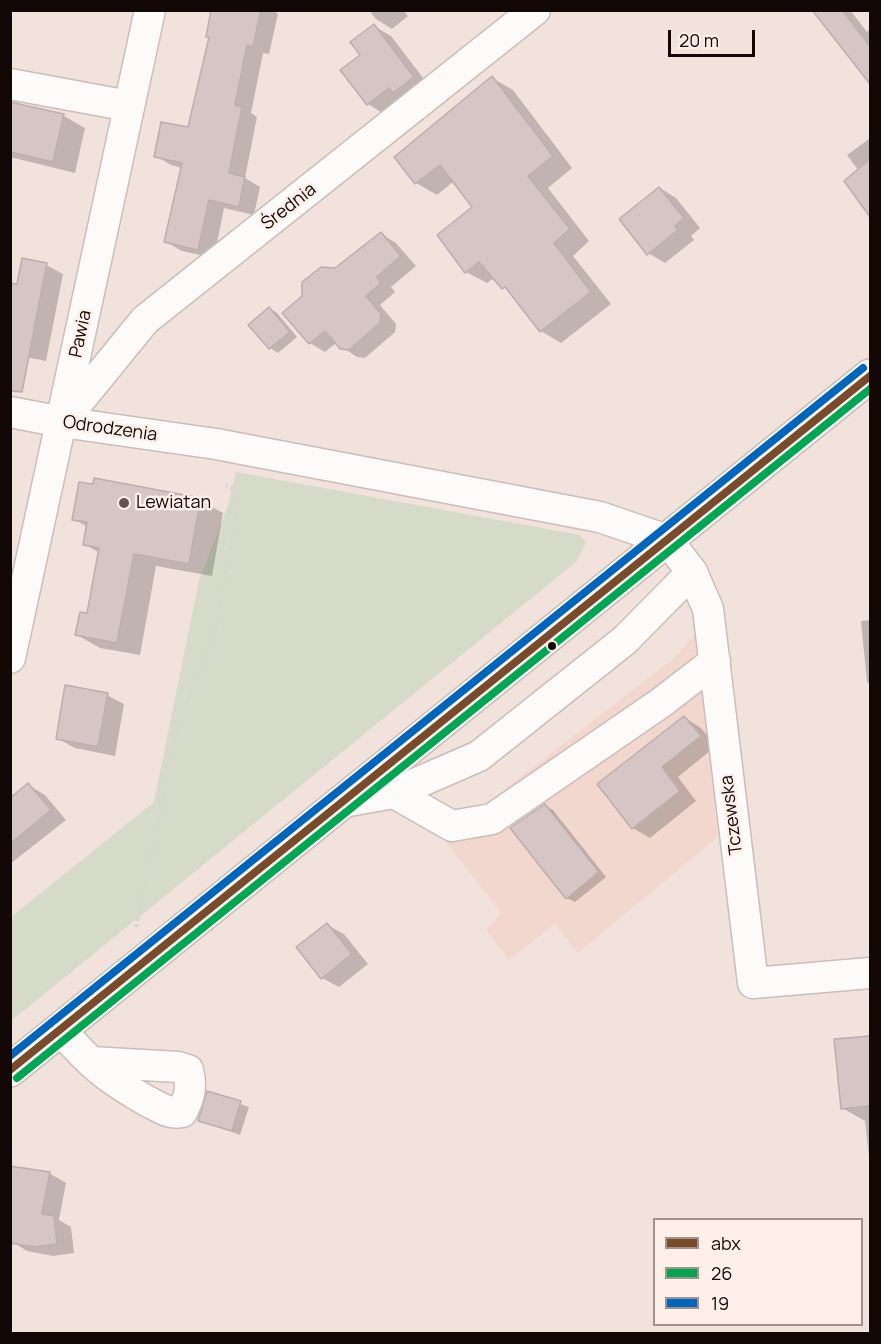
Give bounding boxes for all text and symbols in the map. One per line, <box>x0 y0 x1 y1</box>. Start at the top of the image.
scale bar <box>671 18 758 56</box>
text: 20 m <box>679 28 719 52</box>
street label: Średnia <box>257 179 321 235</box>
street label: Pawia <box>65 308 97 360</box>
street label: Odrodzenia <box>61 412 159 446</box>
place label: Lewiatan <box>136 492 211 514</box>
marker: Lewiatan <box>117 496 131 510</box>
unlabelled marker <box>546 640 558 652</box>
street label: Tczewska <box>716 774 748 856</box>
legend <box>653 1218 863 1326</box>
text: abx <box>711 1231 741 1255</box>
text: 26 <box>711 1261 732 1285</box>
text: 19 <box>711 1291 729 1315</box>

